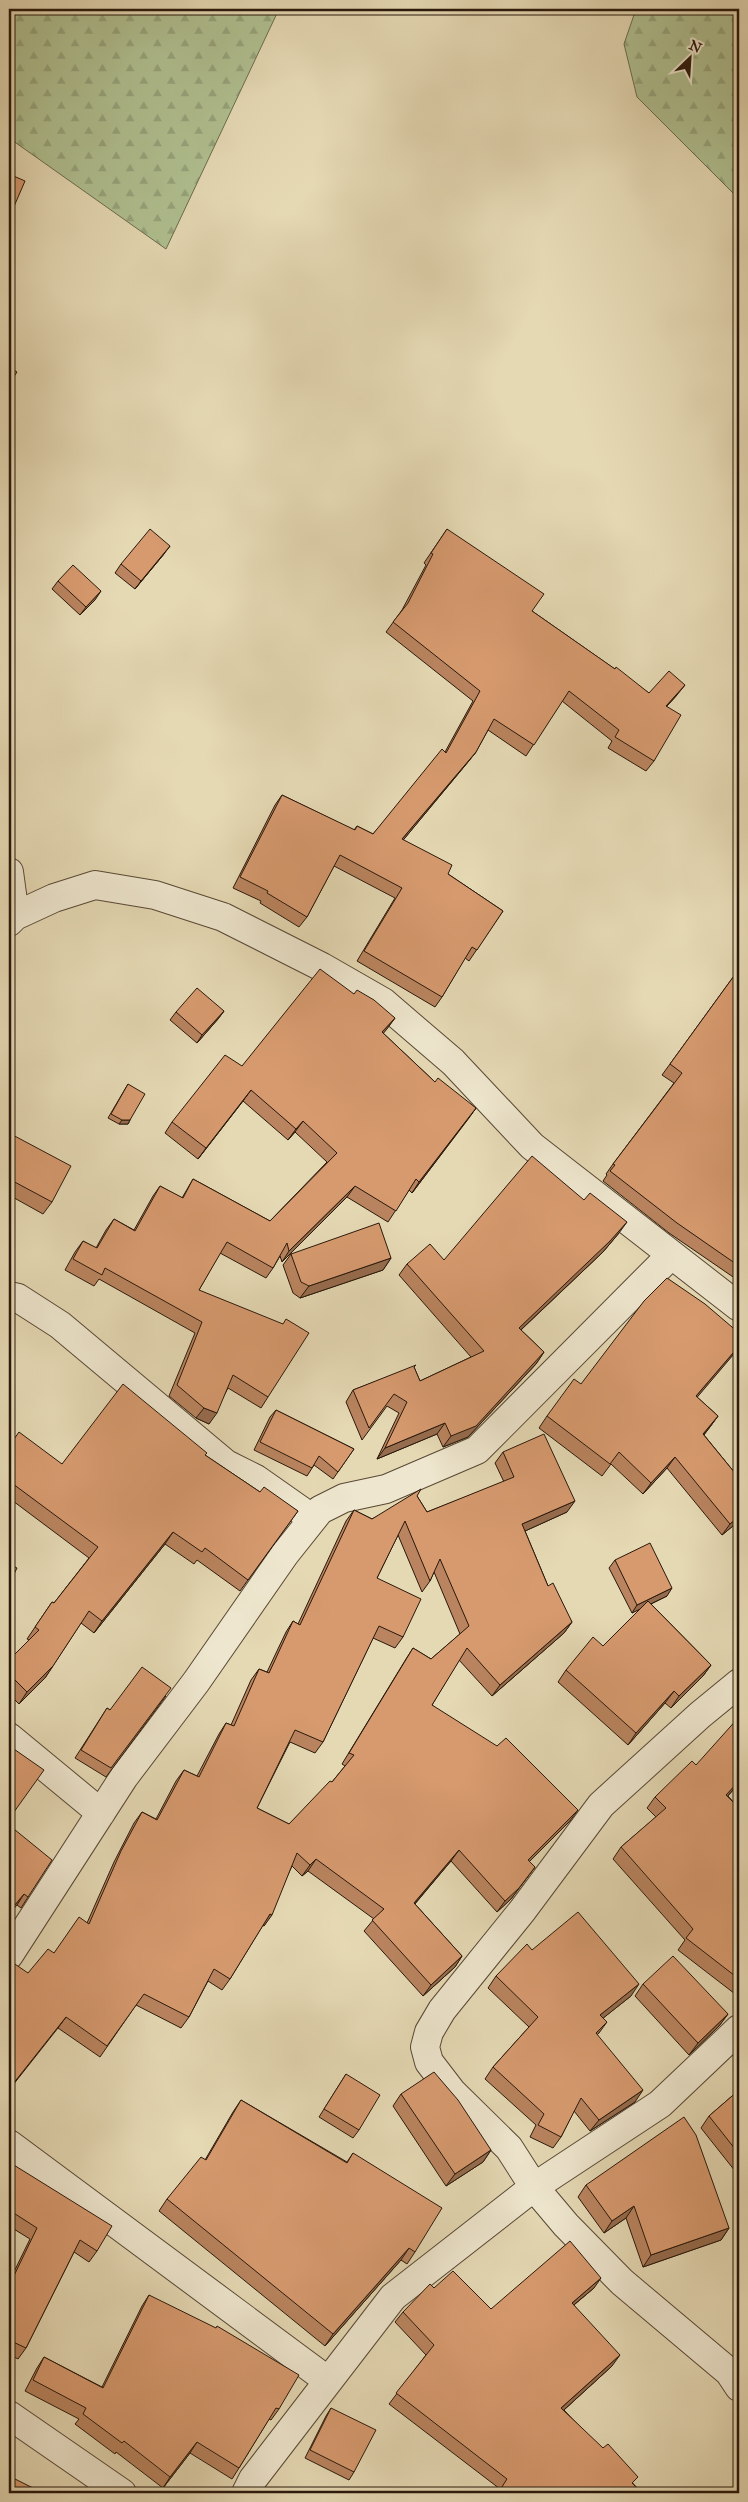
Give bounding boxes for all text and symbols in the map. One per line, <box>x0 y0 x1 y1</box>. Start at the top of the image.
north arrow <box>666 32 716 82</box>
text: N <box>686 36 704 57</box>

